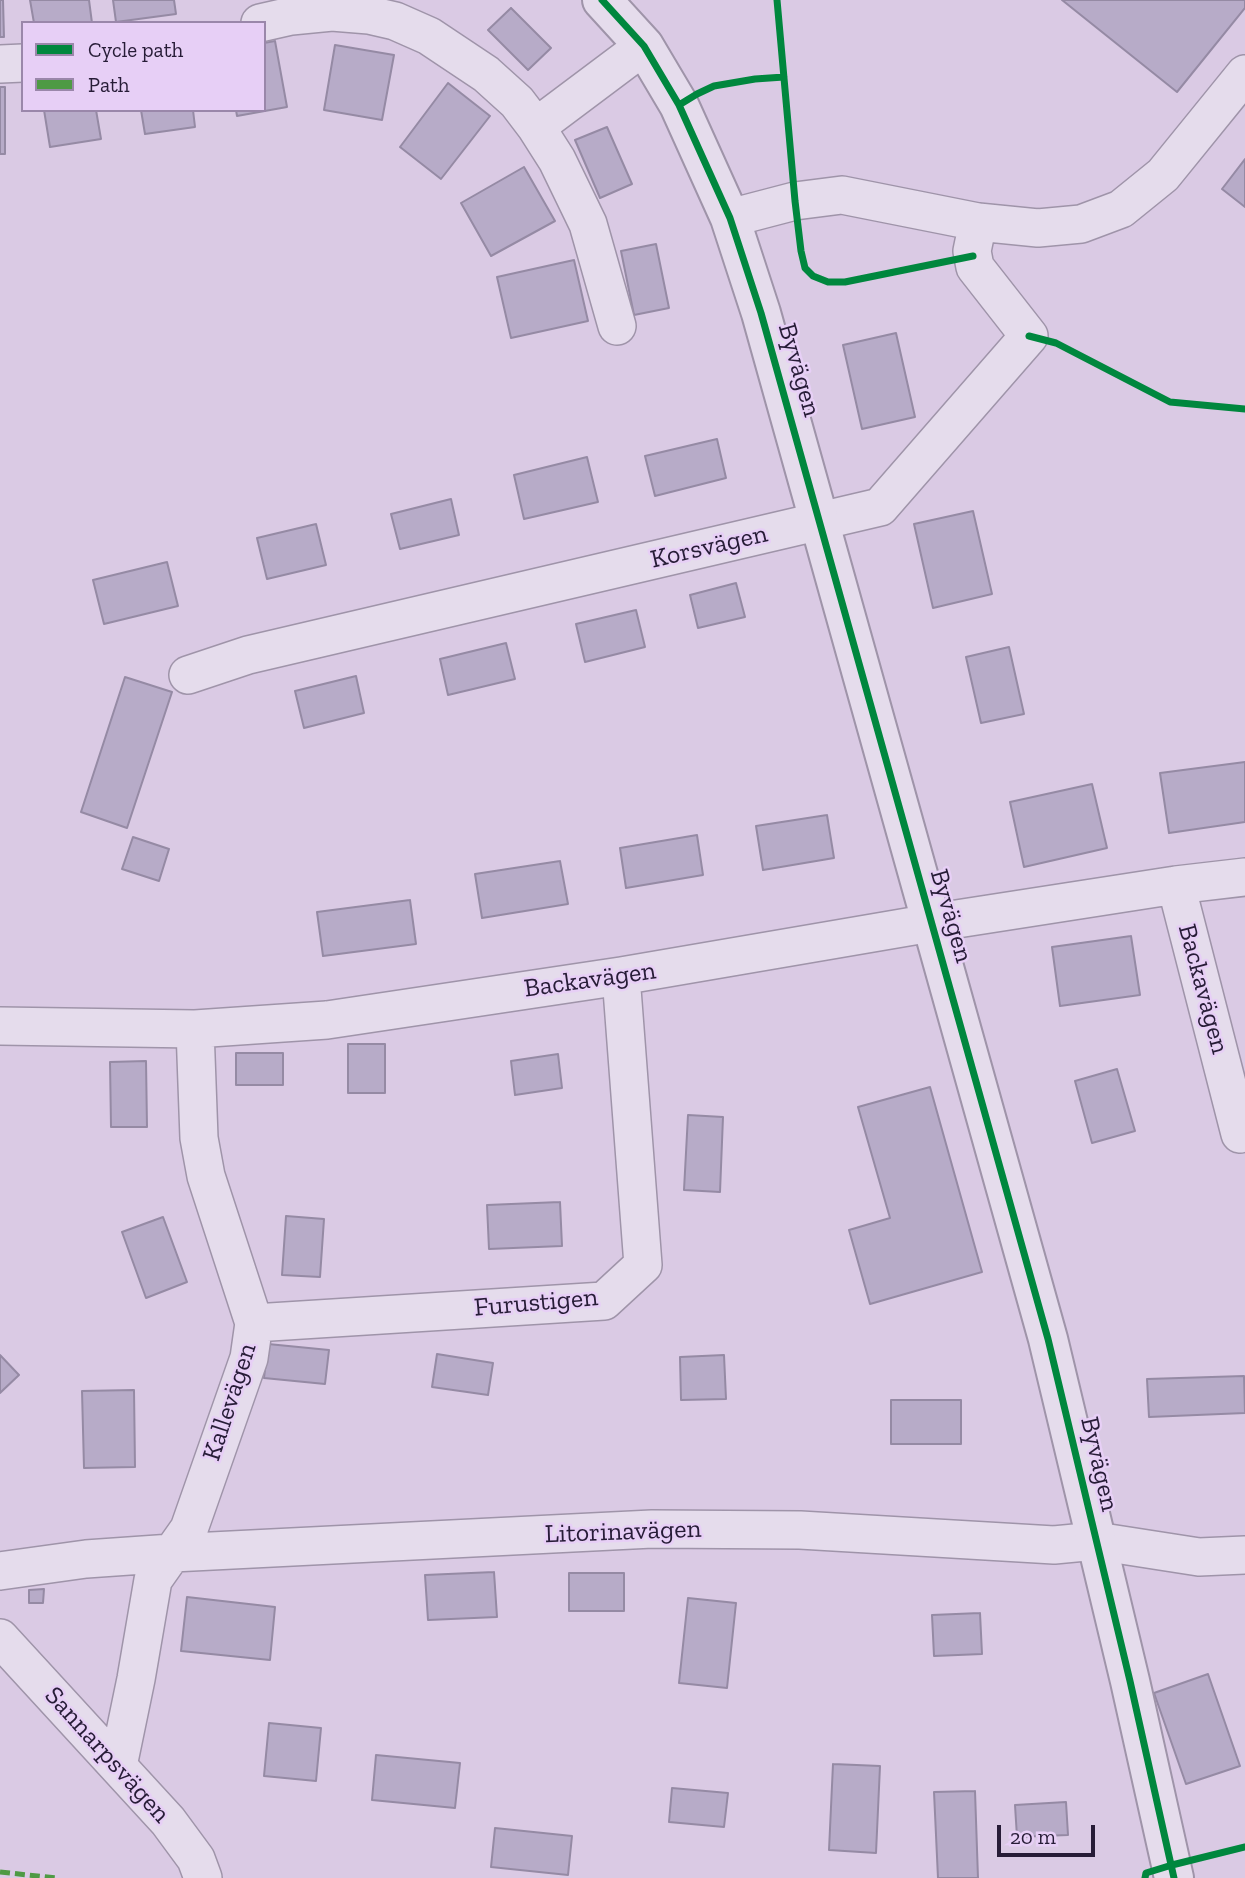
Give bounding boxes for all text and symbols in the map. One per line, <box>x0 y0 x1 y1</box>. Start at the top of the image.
legend <box>21 21 266 112</box>
text: Cycle path <box>88 37 183 62</box>
text: Path <box>88 72 130 97</box>
street label: Byvägen <box>771 320 827 420</box>
street label: Korsvägen <box>648 518 770 576</box>
street label: Byvägen <box>923 866 979 966</box>
street label: Backavägen <box>1171 921 1235 1057</box>
street label: Backavägen <box>522 955 658 1005</box>
street label: Furustigen <box>473 1282 599 1324</box>
street label: Kallevägen <box>196 1339 264 1465</box>
street label: Byvägen <box>1073 1414 1125 1514</box>
street label: Litorinavägen <box>544 1514 702 1550</box>
street label: Sannarpsvägen <box>38 1680 176 1830</box>
scale bar <box>1000 1812 1098 1856</box>
text: 20 m <box>1010 1824 1056 1849</box>

